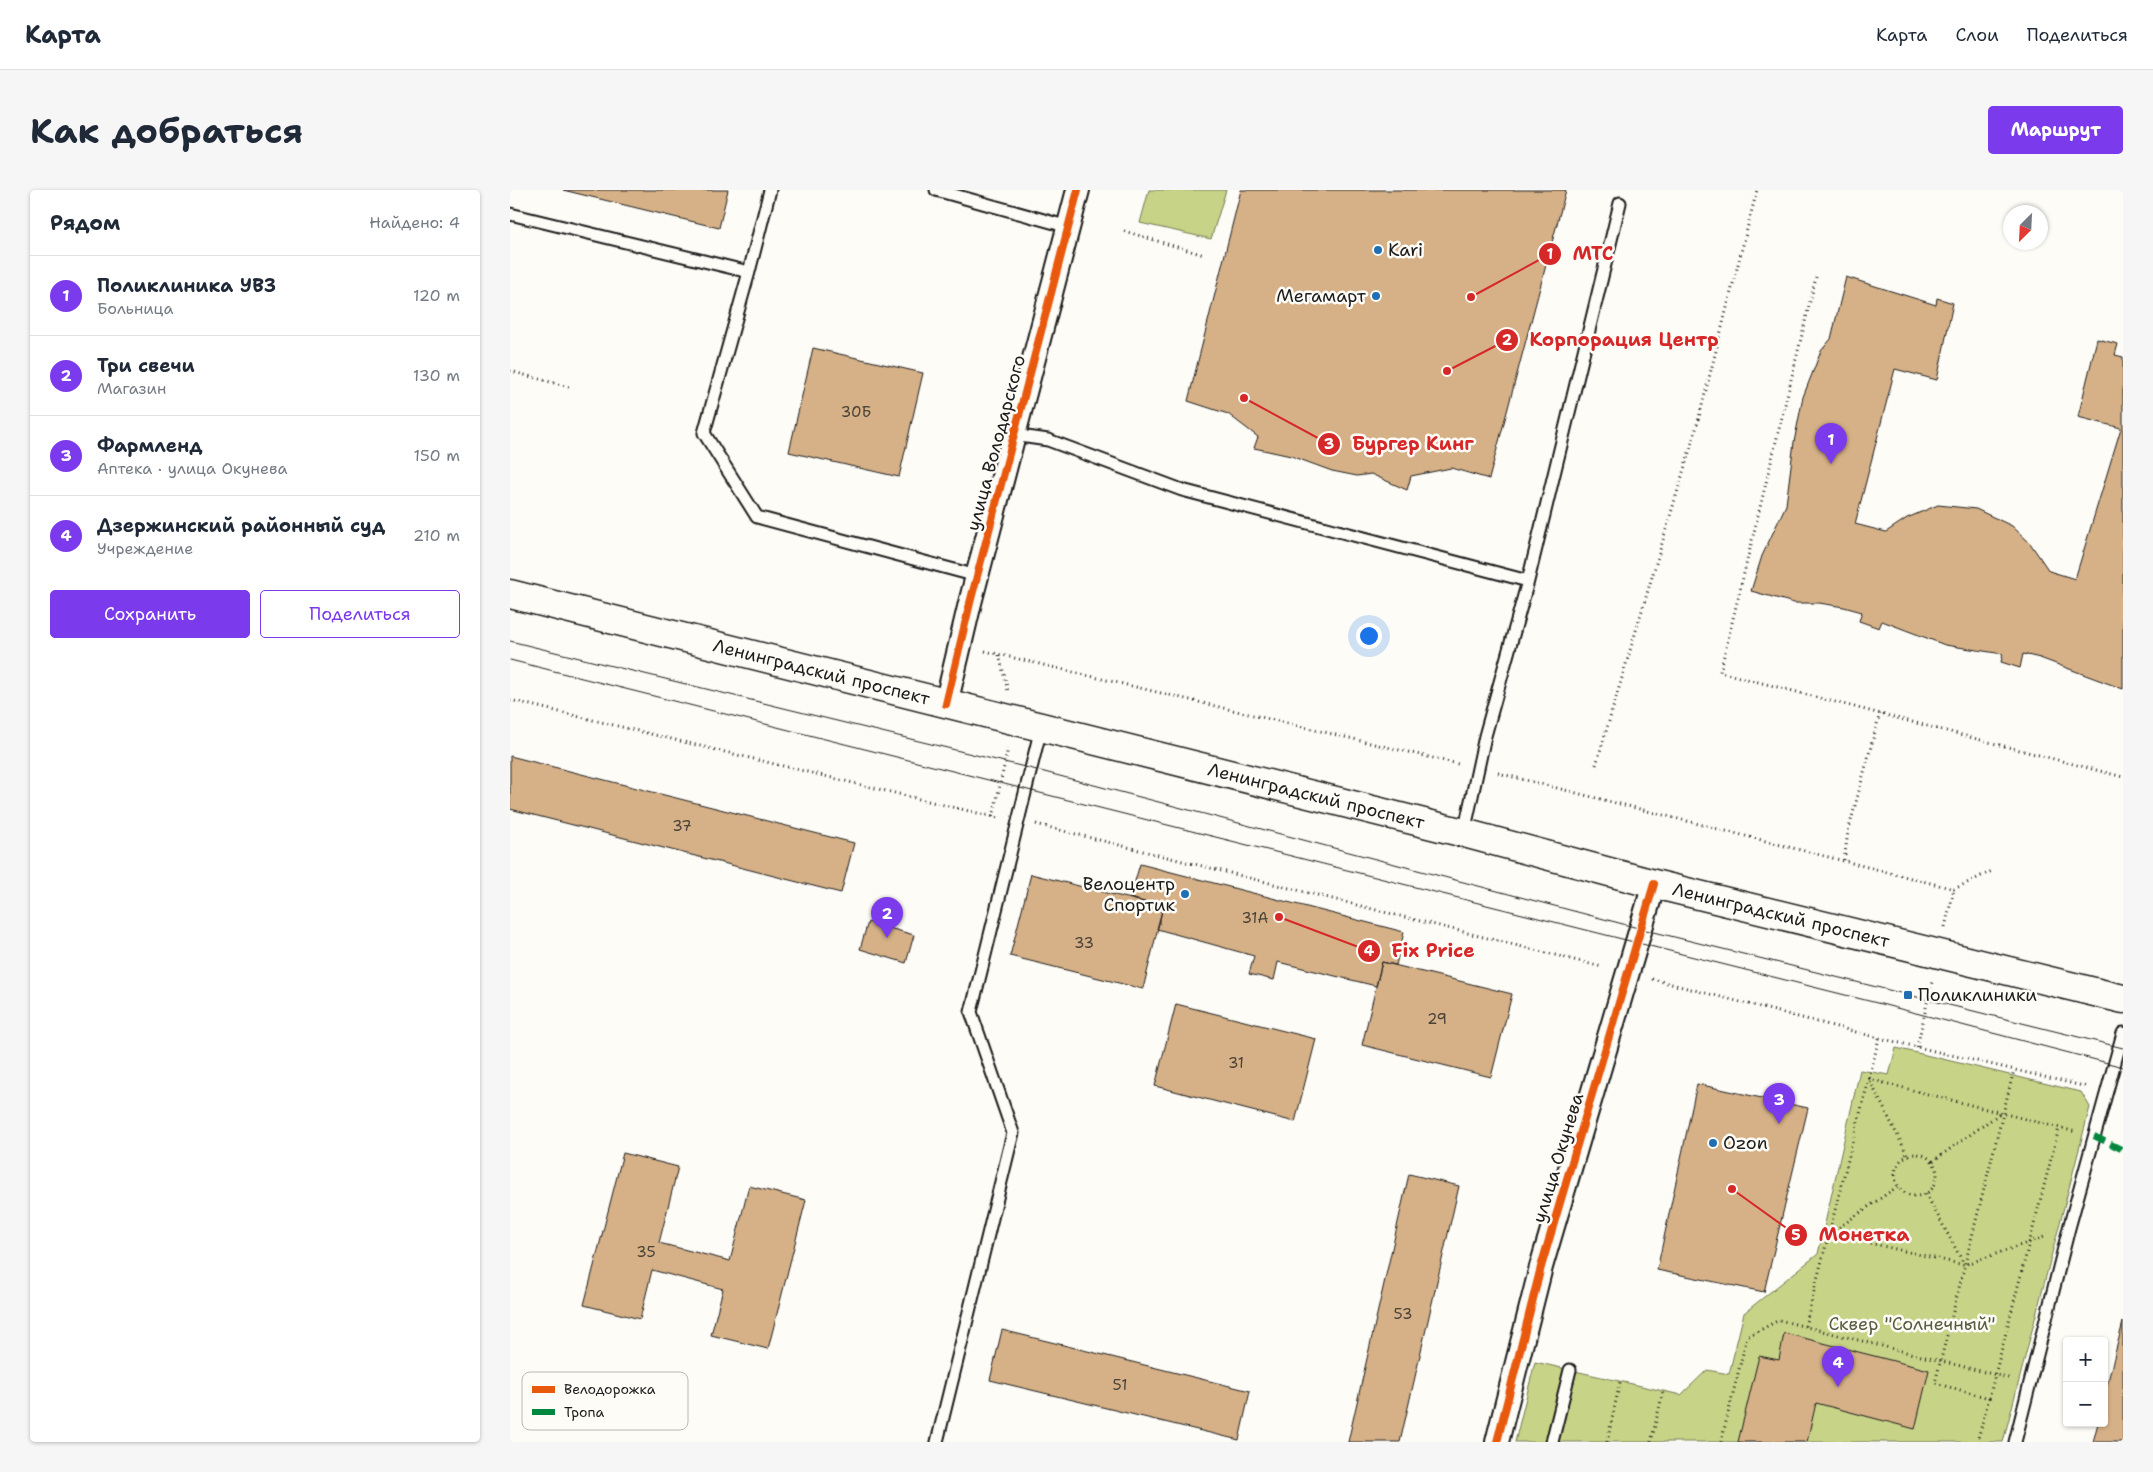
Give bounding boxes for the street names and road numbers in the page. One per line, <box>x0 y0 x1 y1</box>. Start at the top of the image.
street label: улица Володарского <box>961 352 1031 534</box>
street label: Ленинградский проспект <box>711 633 933 711</box>
street label: Ленинградский проспект <box>1205 757 1428 835</box>
street label: Ленинградский проспект <box>1670 877 1893 954</box>
street label: улица Окунева <box>1527 1090 1589 1226</box>

